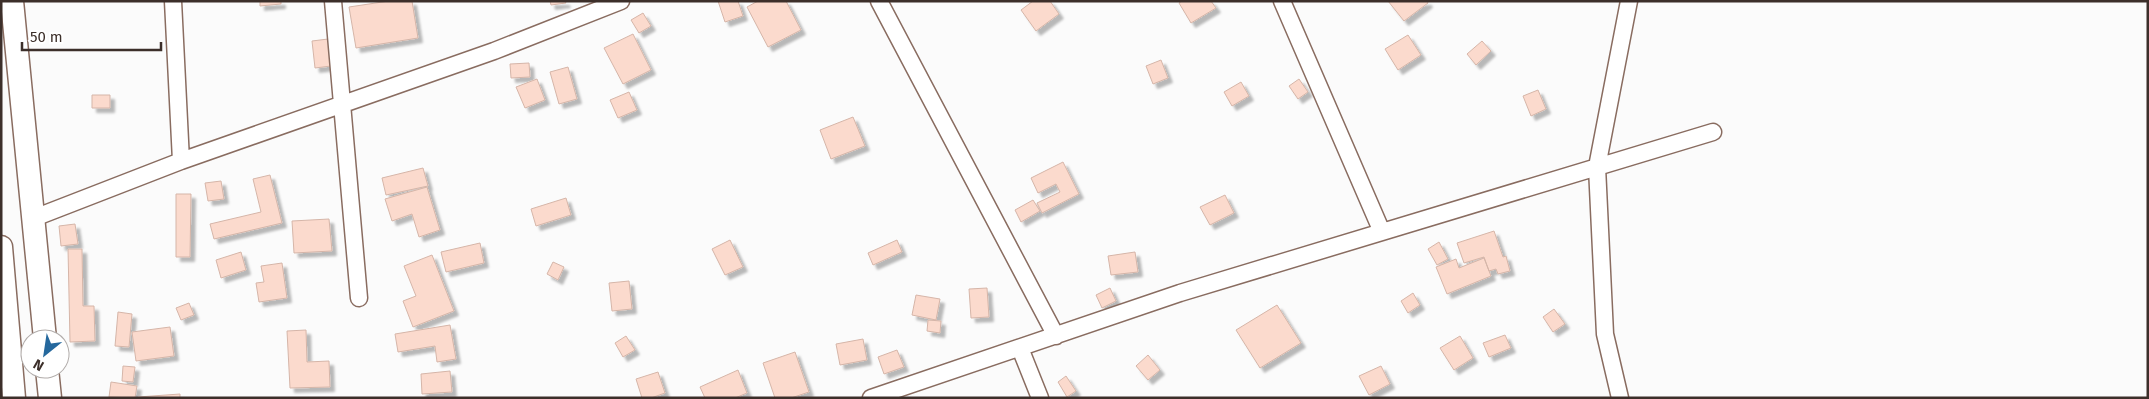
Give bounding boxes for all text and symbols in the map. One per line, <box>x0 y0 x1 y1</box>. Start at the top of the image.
scale bar <box>22 20 161 52</box>
text: 50 m <box>30 28 63 46</box>
north arrow <box>20 329 70 379</box>
text: N <box>30 355 47 375</box>

